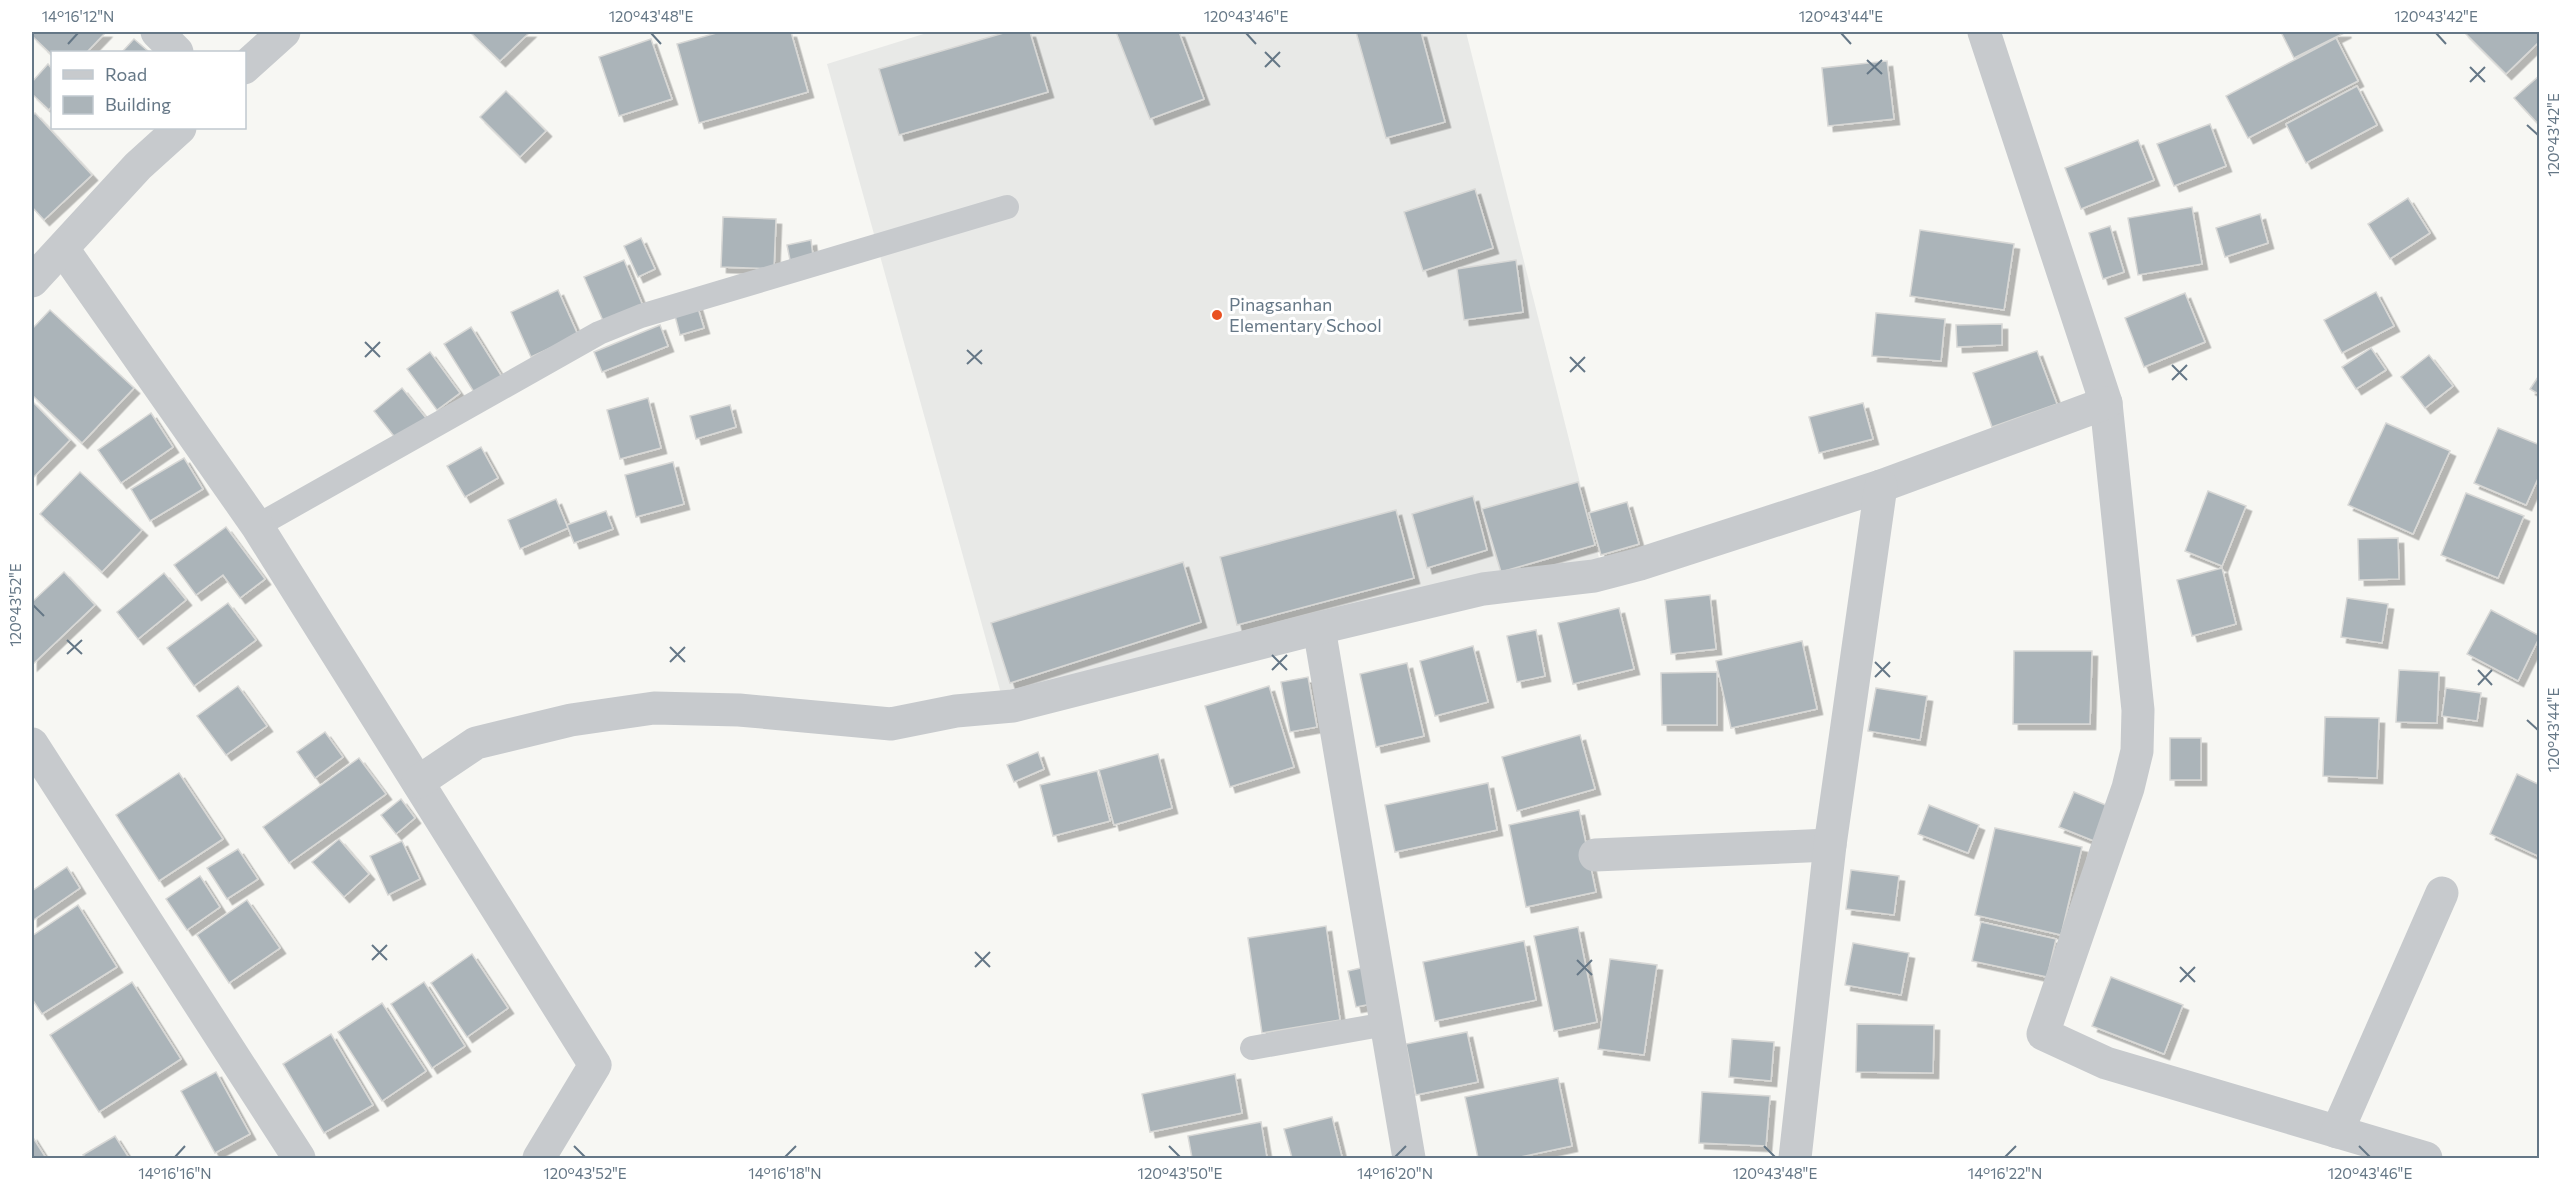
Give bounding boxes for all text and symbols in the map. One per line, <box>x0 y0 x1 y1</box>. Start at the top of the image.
text: 14°16'12"N <box>42 7 114 25</box>
text: 120°43'48"E <box>609 7 693 25</box>
text: 120°43'46"E <box>1204 7 1288 25</box>
text: 120°43'44"E <box>1799 7 1883 25</box>
text: 120°43'42"E <box>2394 7 2478 25</box>
legend <box>51 51 246 129</box>
text: Road <box>105 63 147 85</box>
text: Building <box>105 93 171 115</box>
text: 120°43'42"E <box>2544 93 2562 177</box>
place label: Pinagsanhan Elementary School <box>1229 293 1382 336</box>
marker: Pinagsanhan Elementary School <box>1210 308 1224 322</box>
text: 120°43'52"E <box>6 563 24 647</box>
text: 120°43'44"E <box>2544 688 2562 772</box>
text: 14°16'16"N <box>138 1164 212 1182</box>
text: 120°43'52"E <box>543 1164 627 1182</box>
text: 14°16'18"N <box>748 1164 822 1182</box>
text: 120°43'50"E <box>1138 1164 1223 1182</box>
text: 14°16'20"N <box>1357 1164 1433 1182</box>
text: 120°43'48"E <box>1733 1164 1817 1182</box>
text: 14°16'22"N <box>1968 1164 2042 1182</box>
text: 120°43'46"E <box>2328 1164 2412 1182</box>

